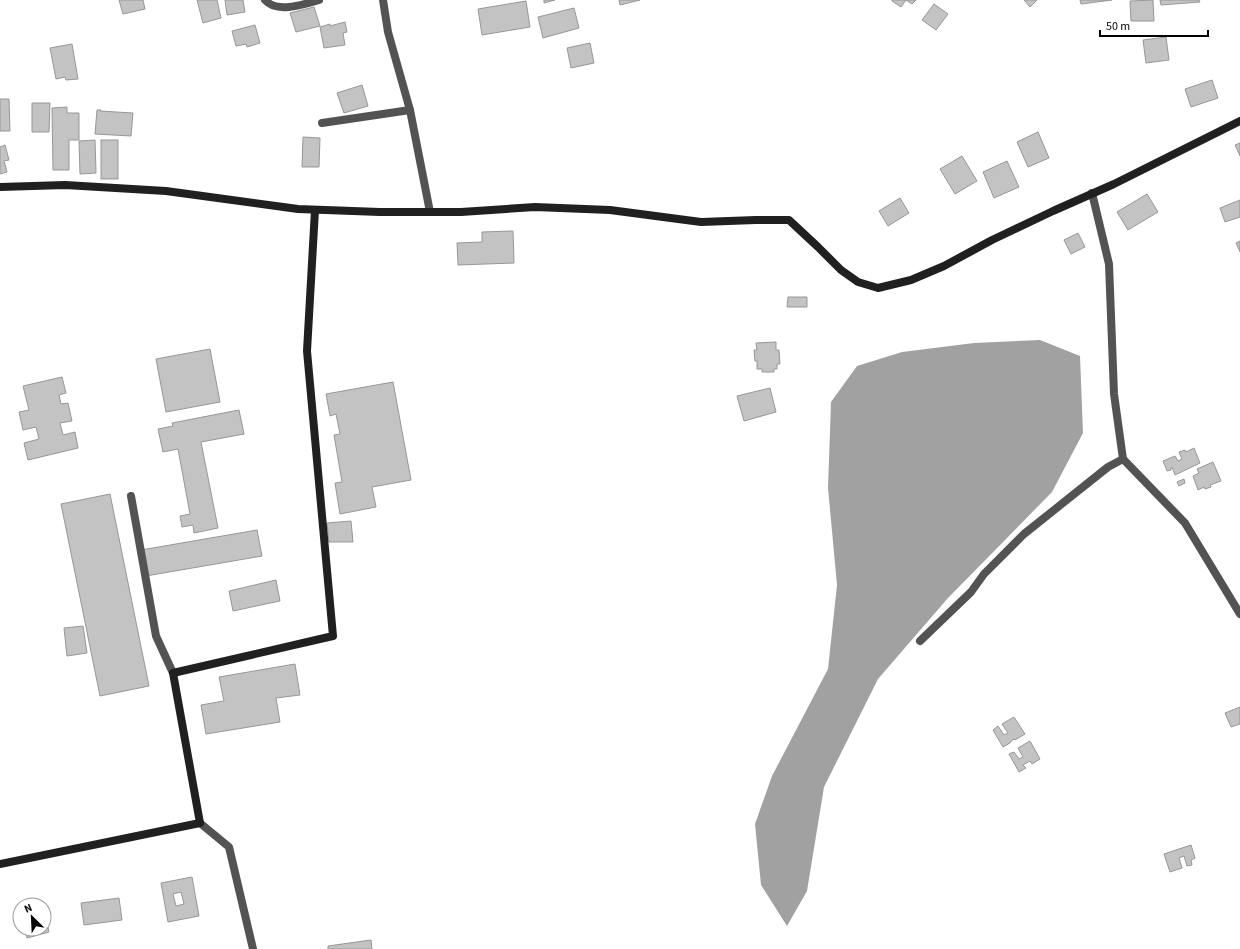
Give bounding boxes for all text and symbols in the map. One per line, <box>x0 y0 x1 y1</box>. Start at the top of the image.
scale bar <box>1100 12 1208 38</box>
text: 50 m <box>1106 18 1130 35</box>
north arrow <box>12 897 52 937</box>
text: N <box>22 900 35 917</box>

